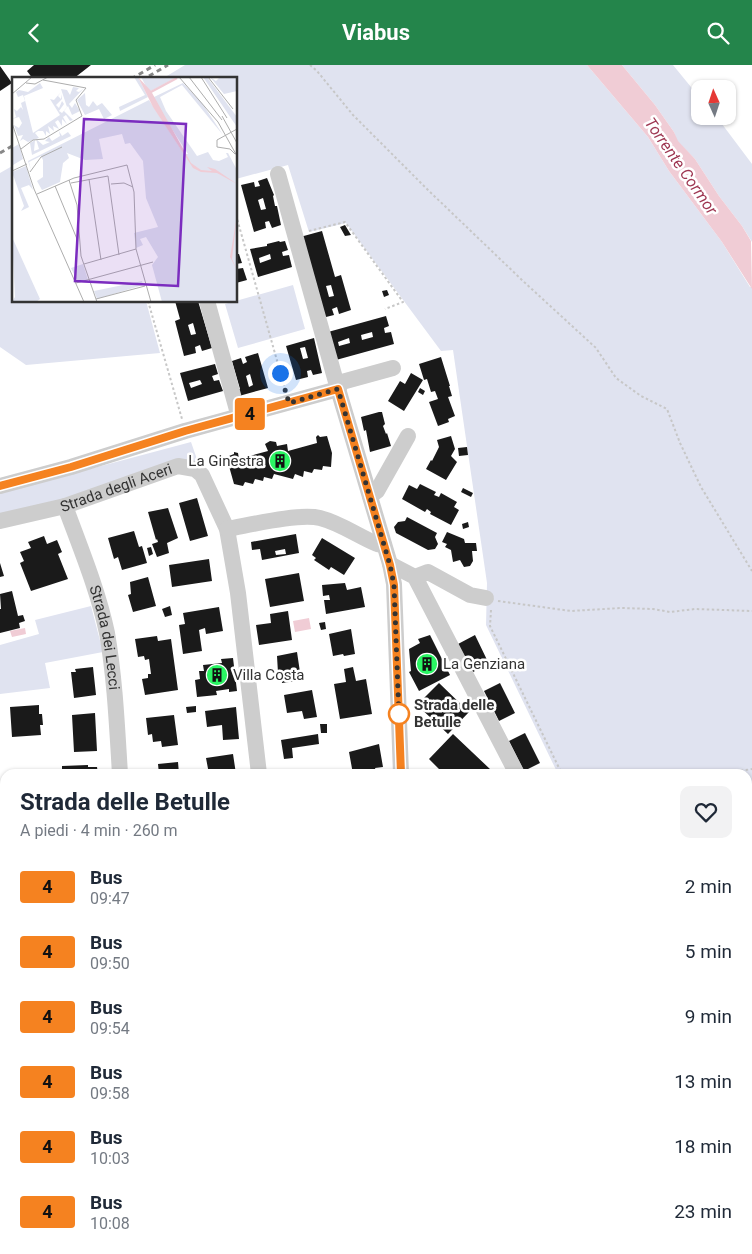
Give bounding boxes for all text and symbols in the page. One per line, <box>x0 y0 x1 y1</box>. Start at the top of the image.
icon: back <box>20 19 48 47</box>
icon: search <box>704 19 732 47</box>
text: Viabus <box>342 20 410 45</box>
inset map <box>12 77 238 303</box>
north arrow <box>691 80 736 125</box>
map controls <box>691 80 736 125</box>
water label: Torrente Cormor <box>641 114 722 219</box>
your location <box>268 361 293 386</box>
line badge: 4 <box>234 398 266 430</box>
text: 4 <box>245 403 255 424</box>
building icon: La Ginestra <box>268 449 292 473</box>
place label: La Ginestra <box>188 452 264 470</box>
street label: Strada degli Aceri <box>58 460 175 516</box>
street label: Strada dei Lecci <box>85 583 123 691</box>
building icon: La Genziana <box>415 652 439 676</box>
place label: La Genziana <box>443 655 525 673</box>
building icon: Villa Costa <box>205 663 229 687</box>
place label: Villa Costa <box>233 666 305 684</box>
place label: Strada delle Betulle <box>414 696 494 731</box>
marker: Strada delle Betulle <box>388 703 410 725</box>
button: heart <box>680 786 732 838</box>
text: Strada delle Betulle <box>20 788 230 816</box>
text: A piedi · 4 min · 260 m <box>20 821 178 840</box>
text: Bus <box>90 866 123 889</box>
text: 2 min <box>685 875 732 898</box>
text: 4 <box>42 876 53 897</box>
text: 09:47 <box>90 889 130 908</box>
text: Bus <box>90 931 123 954</box>
text: 5 min <box>685 940 732 963</box>
text: 4 <box>42 941 53 962</box>
text: 09:50 <box>90 954 130 973</box>
text: Bus <box>90 996 123 1019</box>
text: 9 min <box>685 1005 732 1028</box>
text: 4 <box>42 1006 53 1027</box>
text: 09:54 <box>90 1019 130 1038</box>
text: Bus <box>90 1061 123 1084</box>
text: 13 min <box>674 1070 732 1093</box>
text: 4 <box>42 1071 53 1092</box>
text: 09:58 <box>90 1084 130 1103</box>
text: Bus <box>90 1126 123 1149</box>
text: 18 min <box>674 1135 732 1158</box>
text: 4 <box>42 1136 53 1157</box>
text: 10:03 <box>90 1149 130 1168</box>
text: Bus <box>90 1191 123 1214</box>
text: 23 min <box>674 1200 732 1223</box>
text: 4 <box>42 1201 53 1222</box>
text: 10:08 <box>90 1214 130 1233</box>

